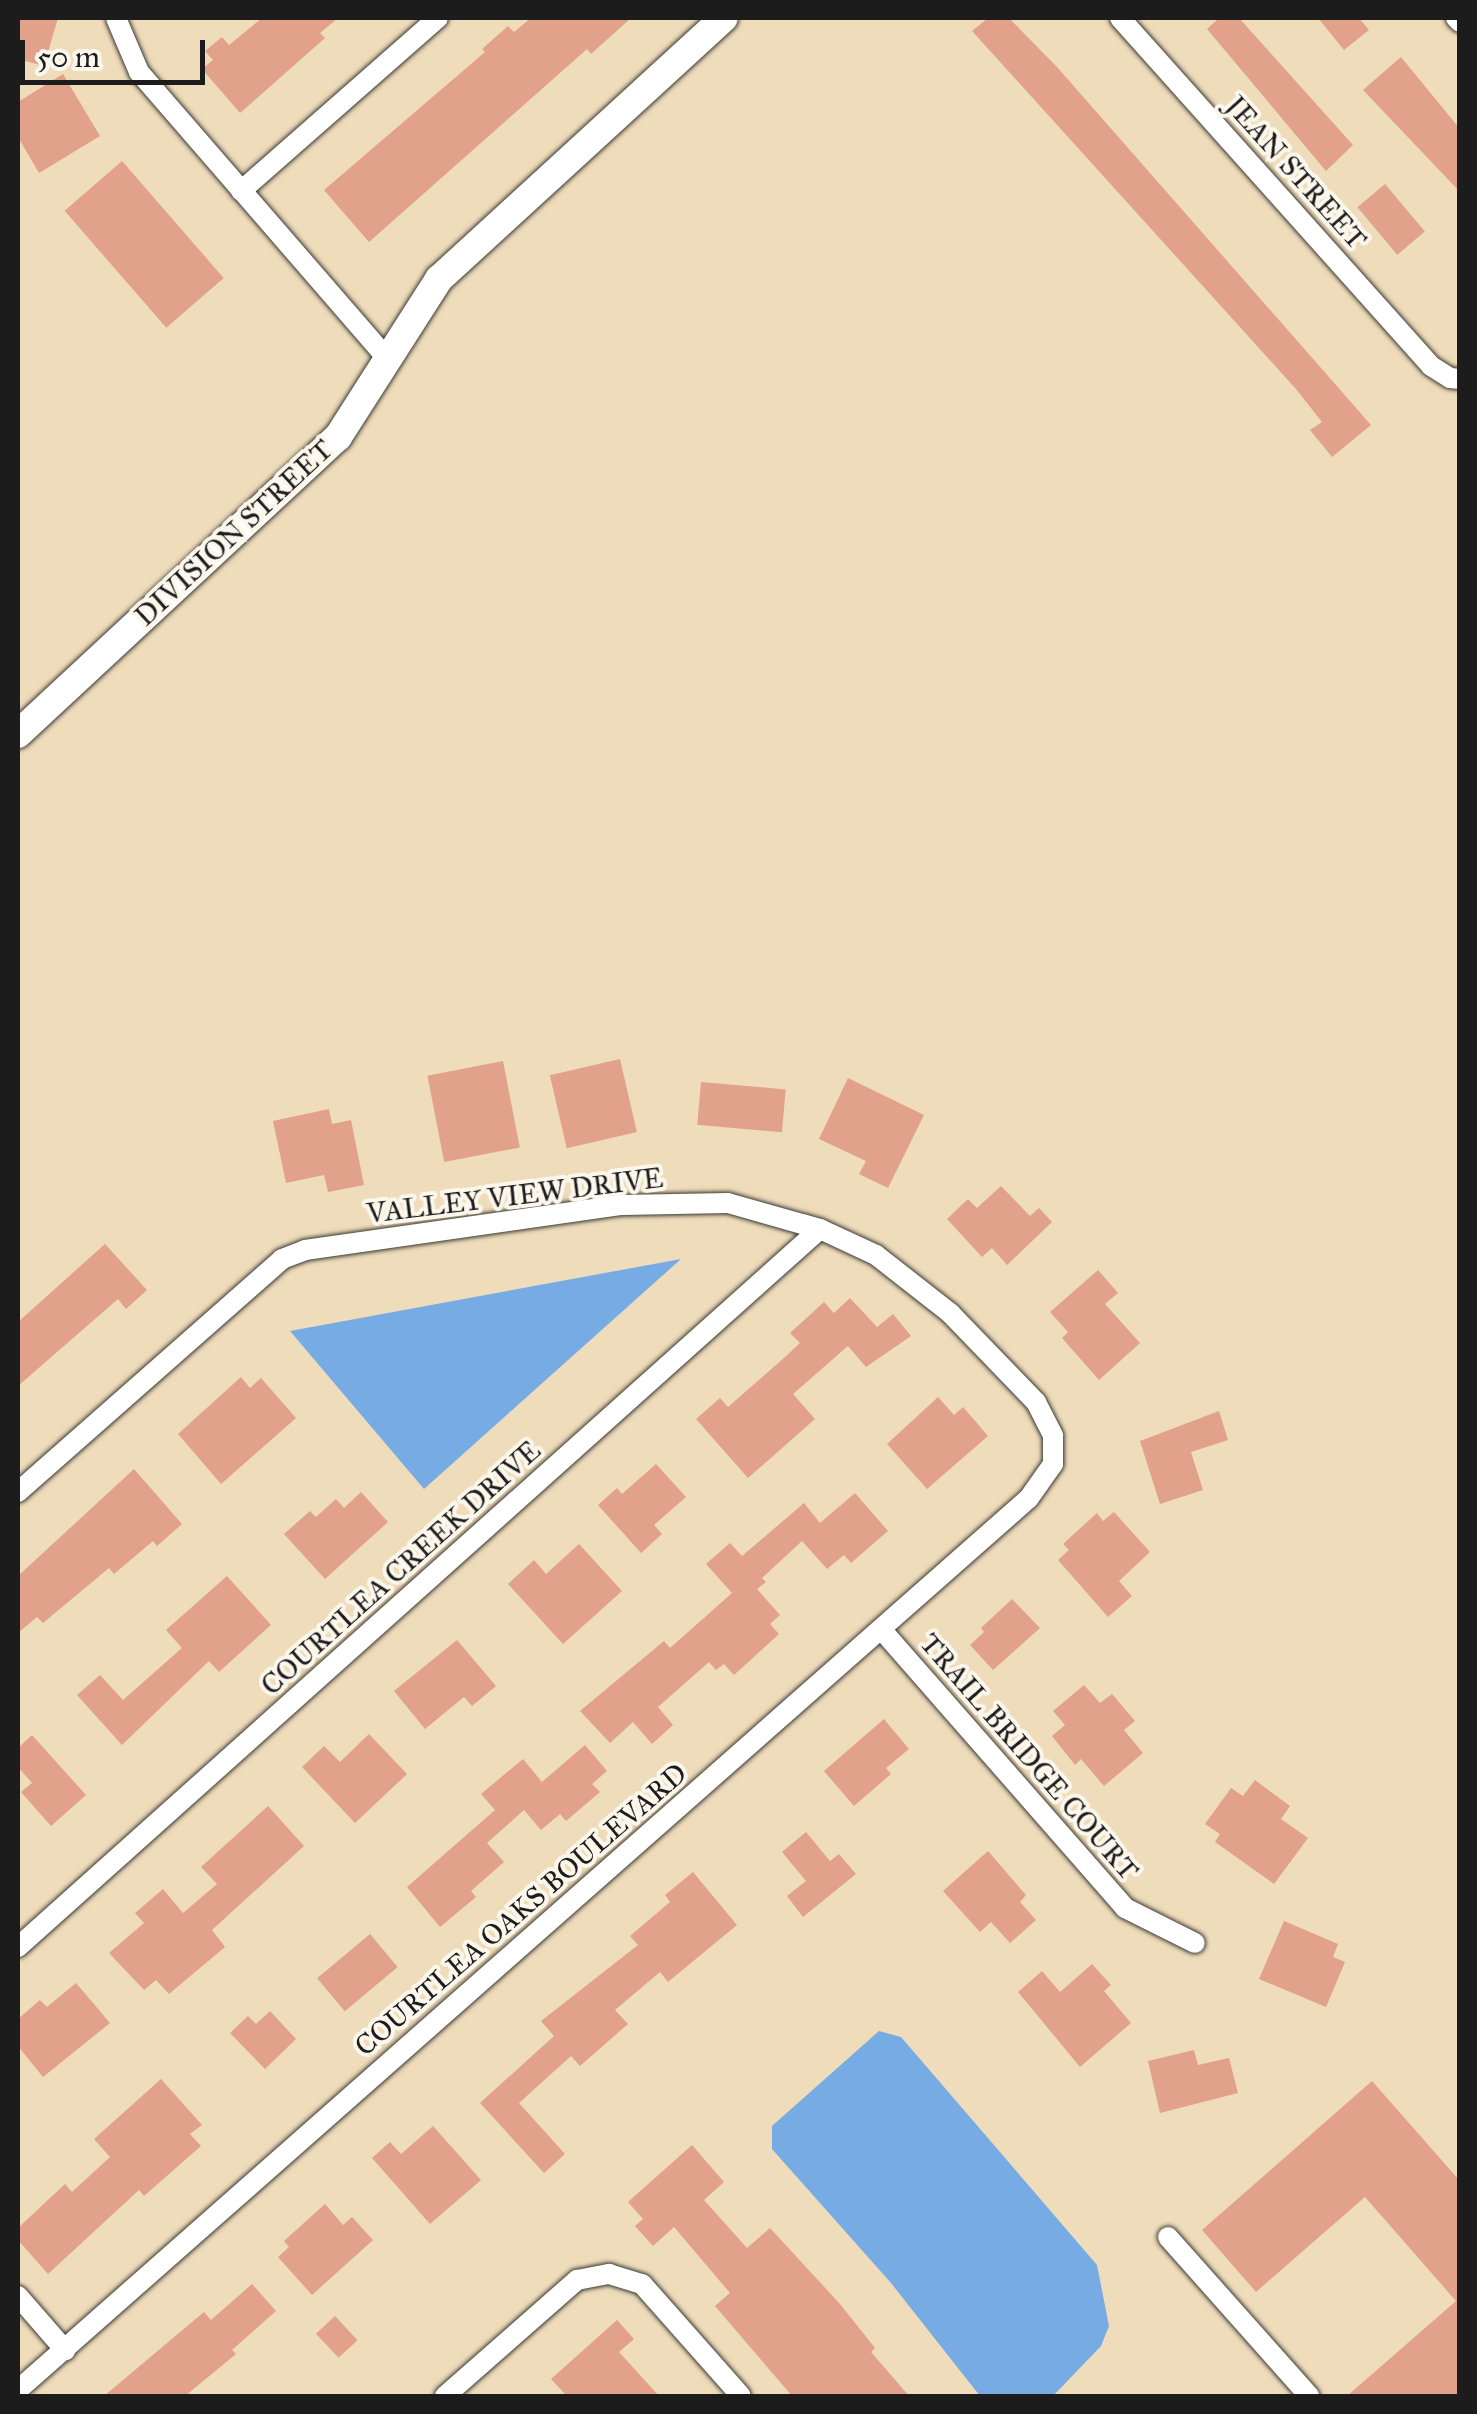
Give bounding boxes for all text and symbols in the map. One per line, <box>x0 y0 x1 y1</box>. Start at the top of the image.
scale bar <box>25 20 210 82</box>
text: 50 m <box>37 39 100 75</box>
street label: JEAN STREET <box>1219 90 1373 256</box>
street label: DIVISION STREET <box>128 433 340 633</box>
street label: VALLEY VIEW DRIVE <box>365 1161 665 1231</box>
street label: COURTLEA CREEK DRIVE <box>254 1434 548 1702</box>
street label: TRAIL BRIDGE COURT <box>913 1627 1145 1887</box>
street label: COURTLEA OAKS BOULEVARD <box>348 1757 694 2063</box>

